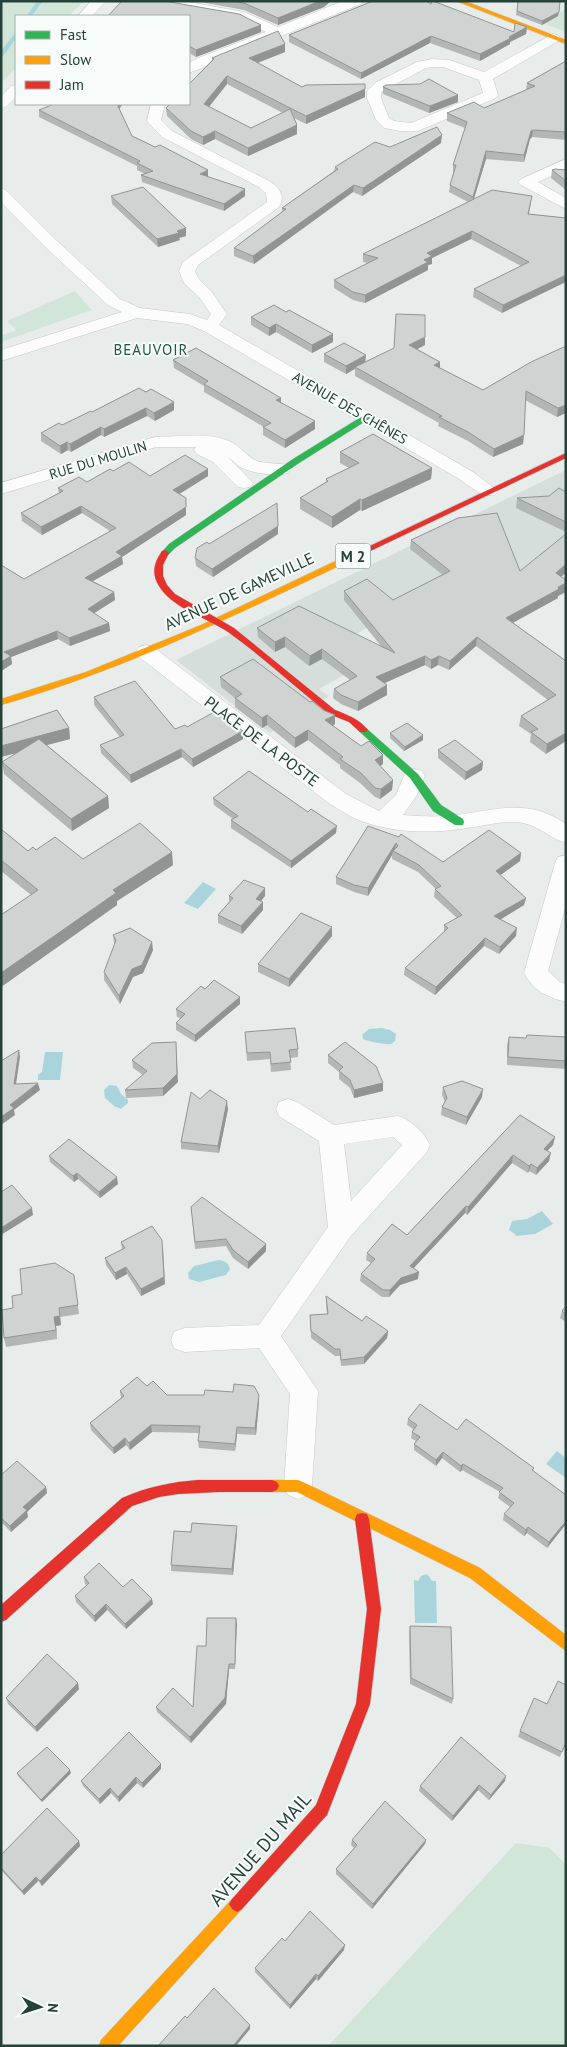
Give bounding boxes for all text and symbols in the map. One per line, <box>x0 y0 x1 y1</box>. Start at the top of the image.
legend <box>15 15 190 105</box>
text: Fast <box>60 25 87 44</box>
text: Slow <box>60 50 91 69</box>
text: Jam <box>59 75 84 94</box>
district label: BEAUVOIR <box>113 340 189 359</box>
street label: AVENUE DES CHÊNES <box>289 368 411 448</box>
street label: RUE DU MOULIN <box>47 437 149 483</box>
road number: M 2 <box>336 544 370 568</box>
street label: AVENUE DE GAMEVILLE <box>161 548 317 634</box>
street label: PLACE DE LA POSTE <box>201 691 323 791</box>
street label: AVENUE DU MAIL <box>204 1787 316 1911</box>
north arrow <box>15 1982 65 2032</box>
text: N <box>44 2003 62 2013</box>

